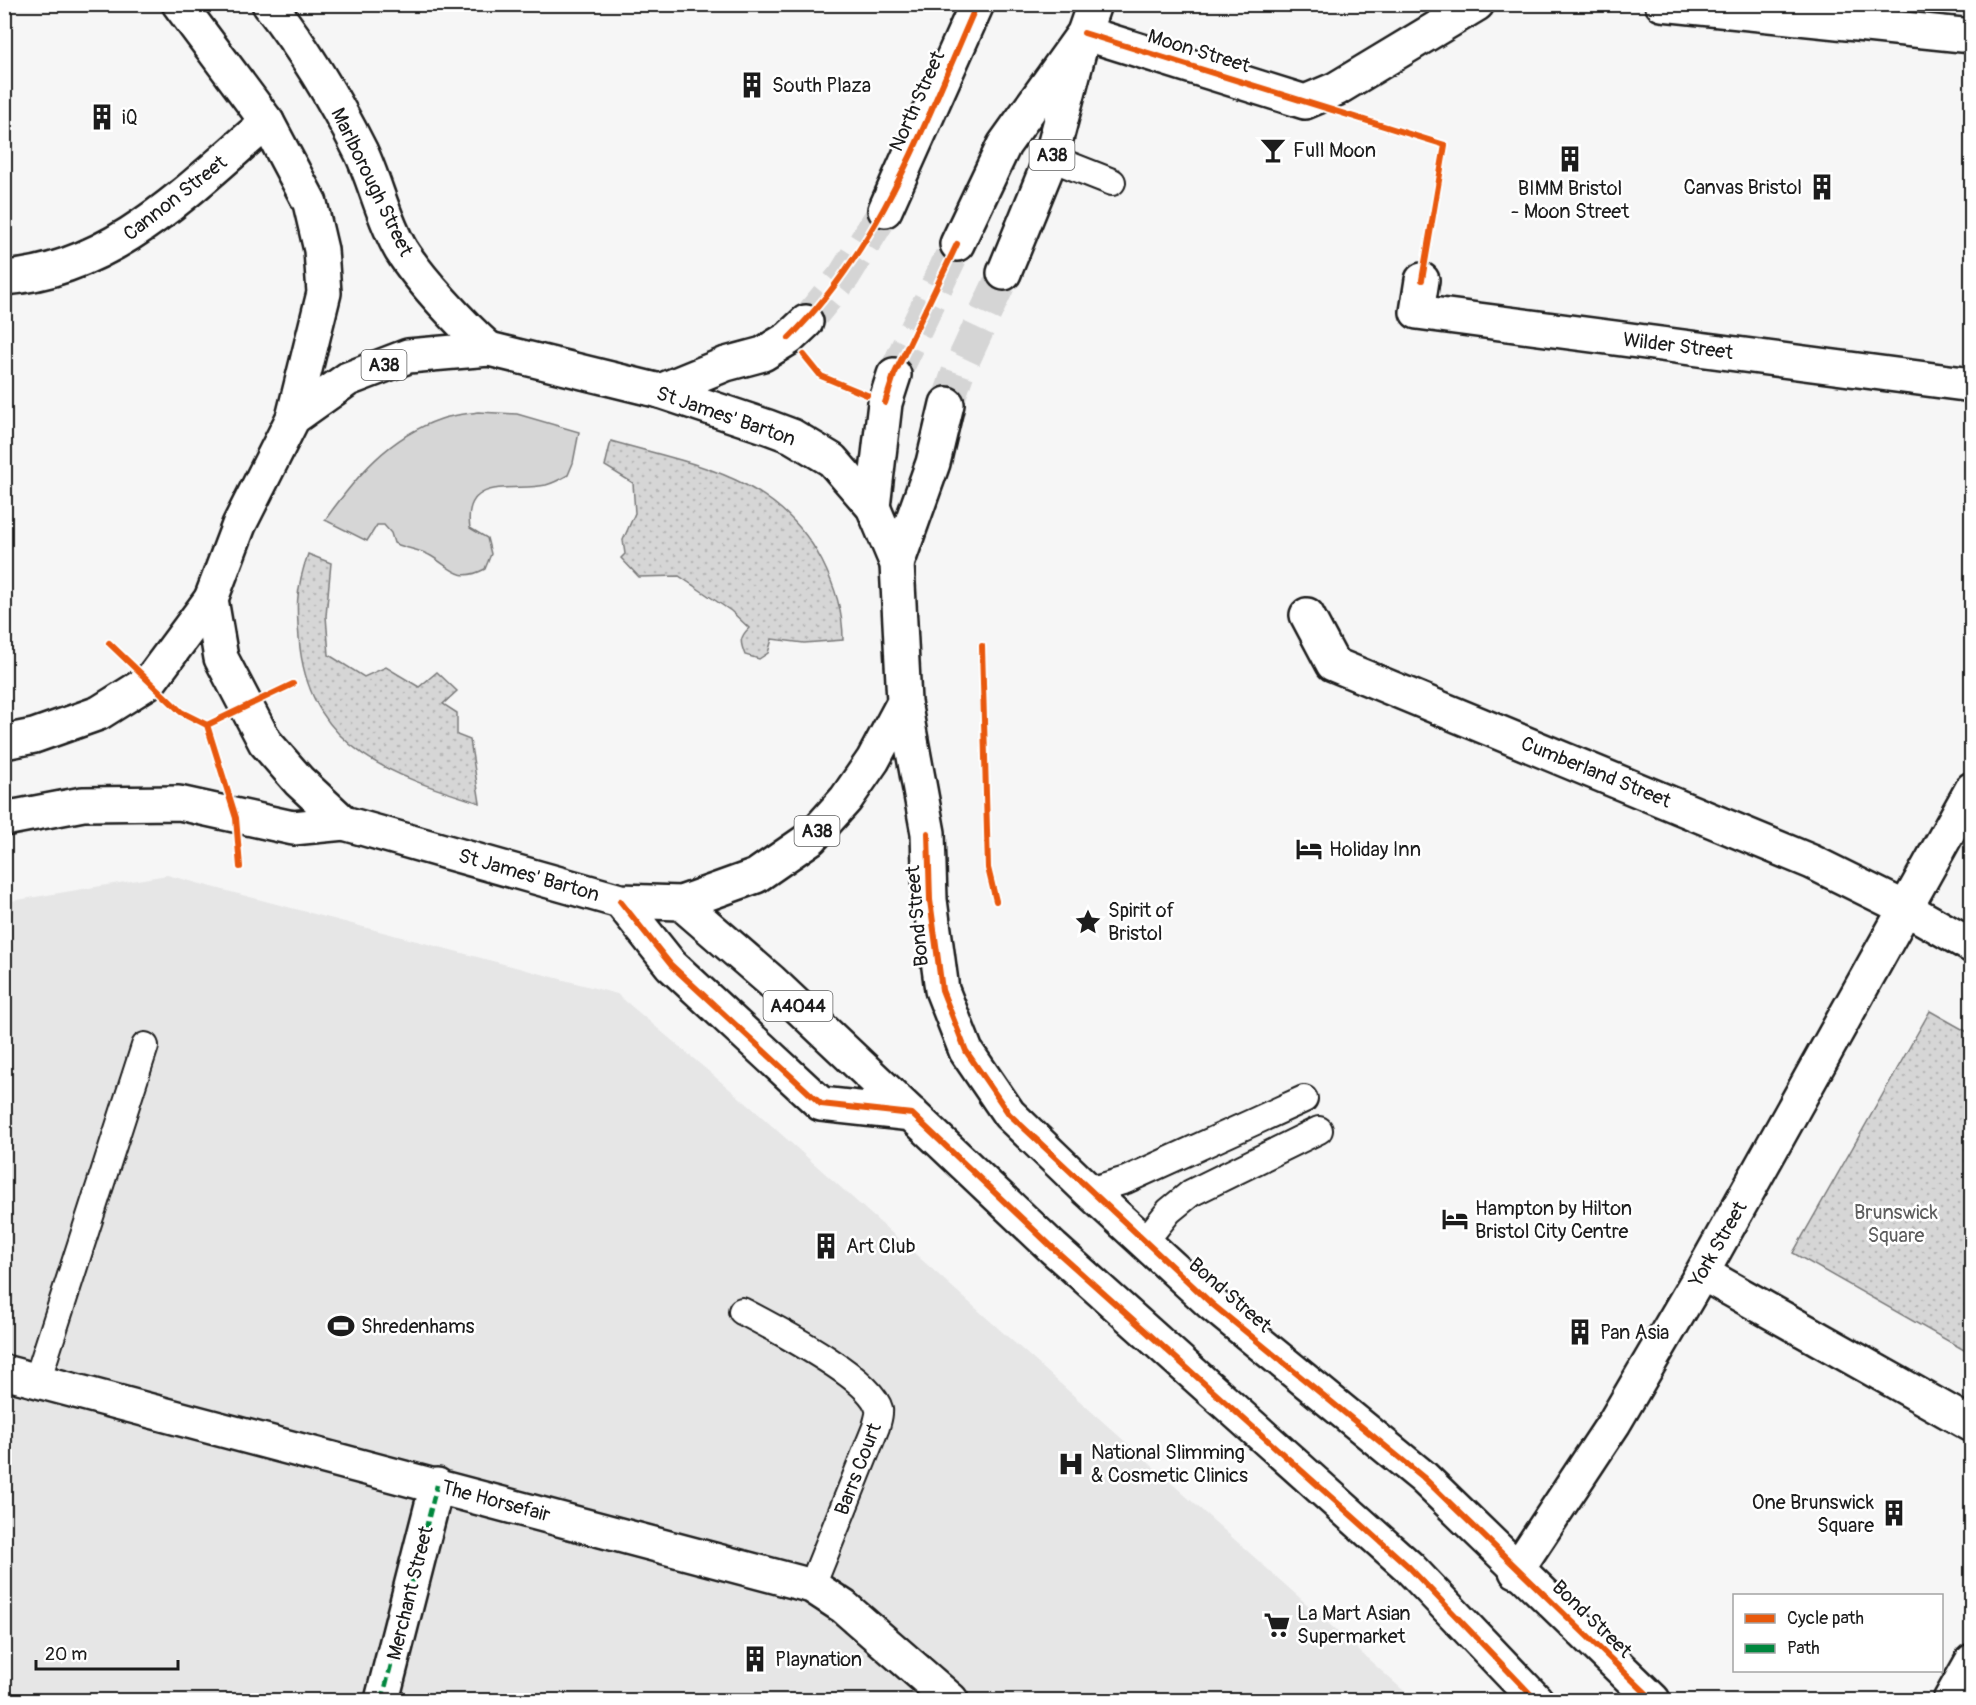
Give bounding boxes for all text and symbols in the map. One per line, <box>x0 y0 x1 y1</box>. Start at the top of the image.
street label: Moon Street <box>1145 24 1254 79</box>
street label: North Street <box>884 46 951 155</box>
building icon: South Plaza <box>737 70 767 100</box>
place label: South Plaza <box>772 73 871 98</box>
building icon: iQ <box>87 102 117 132</box>
street label: Marlborough Street <box>325 104 419 261</box>
place label: iQ <box>122 105 138 130</box>
bar icon: Full Moon <box>1258 135 1288 165</box>
place label: Full Moon <box>1293 138 1376 163</box>
road number: A38 <box>1030 140 1074 170</box>
building icon: BIMM Bristol - Moon Street <box>1555 144 1585 174</box>
street label: Cannon Street <box>118 149 232 246</box>
building icon: Canvas Bristol <box>1807 172 1837 202</box>
place label: Canvas Bristol <box>1684 175 1802 200</box>
place label: BIMM Bristol - Moon Street <box>1511 176 1630 224</box>
street label: Wilder Street <box>1621 327 1736 365</box>
road number: A38 <box>362 350 406 380</box>
street label: St James' Barton <box>653 380 799 452</box>
street label: Cumberland Street <box>1517 731 1676 814</box>
road number: A38 <box>794 816 840 846</box>
hotel icon: Holiday Inn <box>1294 834 1324 864</box>
place label: Holiday Inn <box>1329 837 1421 862</box>
street label: St James' Barton <box>456 843 602 907</box>
street label: Bond Street <box>900 863 934 968</box>
place label: Spirit of Bristol <box>1108 898 1175 946</box>
place icon: Spirit of Bristol <box>1073 907 1103 937</box>
road number: A4044 <box>764 991 832 1021</box>
place label: Hampton by Hilton Bristol City Centre <box>1475 1196 1632 1244</box>
street label: York Street <box>1683 1196 1753 1292</box>
park label: Brunswick Square <box>1854 1200 1939 1248</box>
hotel icon: Hampton by Hilton Bristol City Centre <box>1440 1204 1470 1234</box>
building icon: Art Club <box>811 1231 841 1261</box>
place label: Art Club <box>846 1234 916 1259</box>
street label: Bond Street <box>1183 1252 1277 1338</box>
sports icon: Shredenhams <box>326 1311 356 1341</box>
place label: Shredenhams <box>361 1314 475 1339</box>
building icon: Pan Asia <box>1565 1317 1595 1347</box>
place label: Pan Asia <box>1600 1320 1669 1345</box>
street label: Barrs Court <box>829 1419 887 1519</box>
place label: National Slimming & Cosmetic Clinics <box>1091 1440 1248 1488</box>
hospital icon: National Slimming & Cosmetic Clinics <box>1056 1449 1086 1479</box>
street label: The Horsefair <box>439 1475 553 1527</box>
place label: One Brunswick Square <box>1752 1490 1875 1538</box>
building icon: One Brunswick Square <box>1879 1498 1909 1528</box>
street label: Merchant Street <box>381 1522 439 1663</box>
street label: Bond Street <box>1547 1575 1638 1664</box>
legend <box>1733 1594 1943 1672</box>
place label: La Mart Asian Supermarket <box>1297 1601 1411 1649</box>
text: Cycle path <box>1787 1607 1864 1630</box>
supermarket icon: La Mart Asian Supermarket <box>1262 1610 1292 1640</box>
scale bar <box>36 1633 178 1671</box>
text: Path <box>1787 1637 1820 1660</box>
text: 20 m <box>45 1643 87 1666</box>
building icon: Playnation <box>740 1644 770 1674</box>
place label: Playnation <box>775 1647 862 1672</box>

